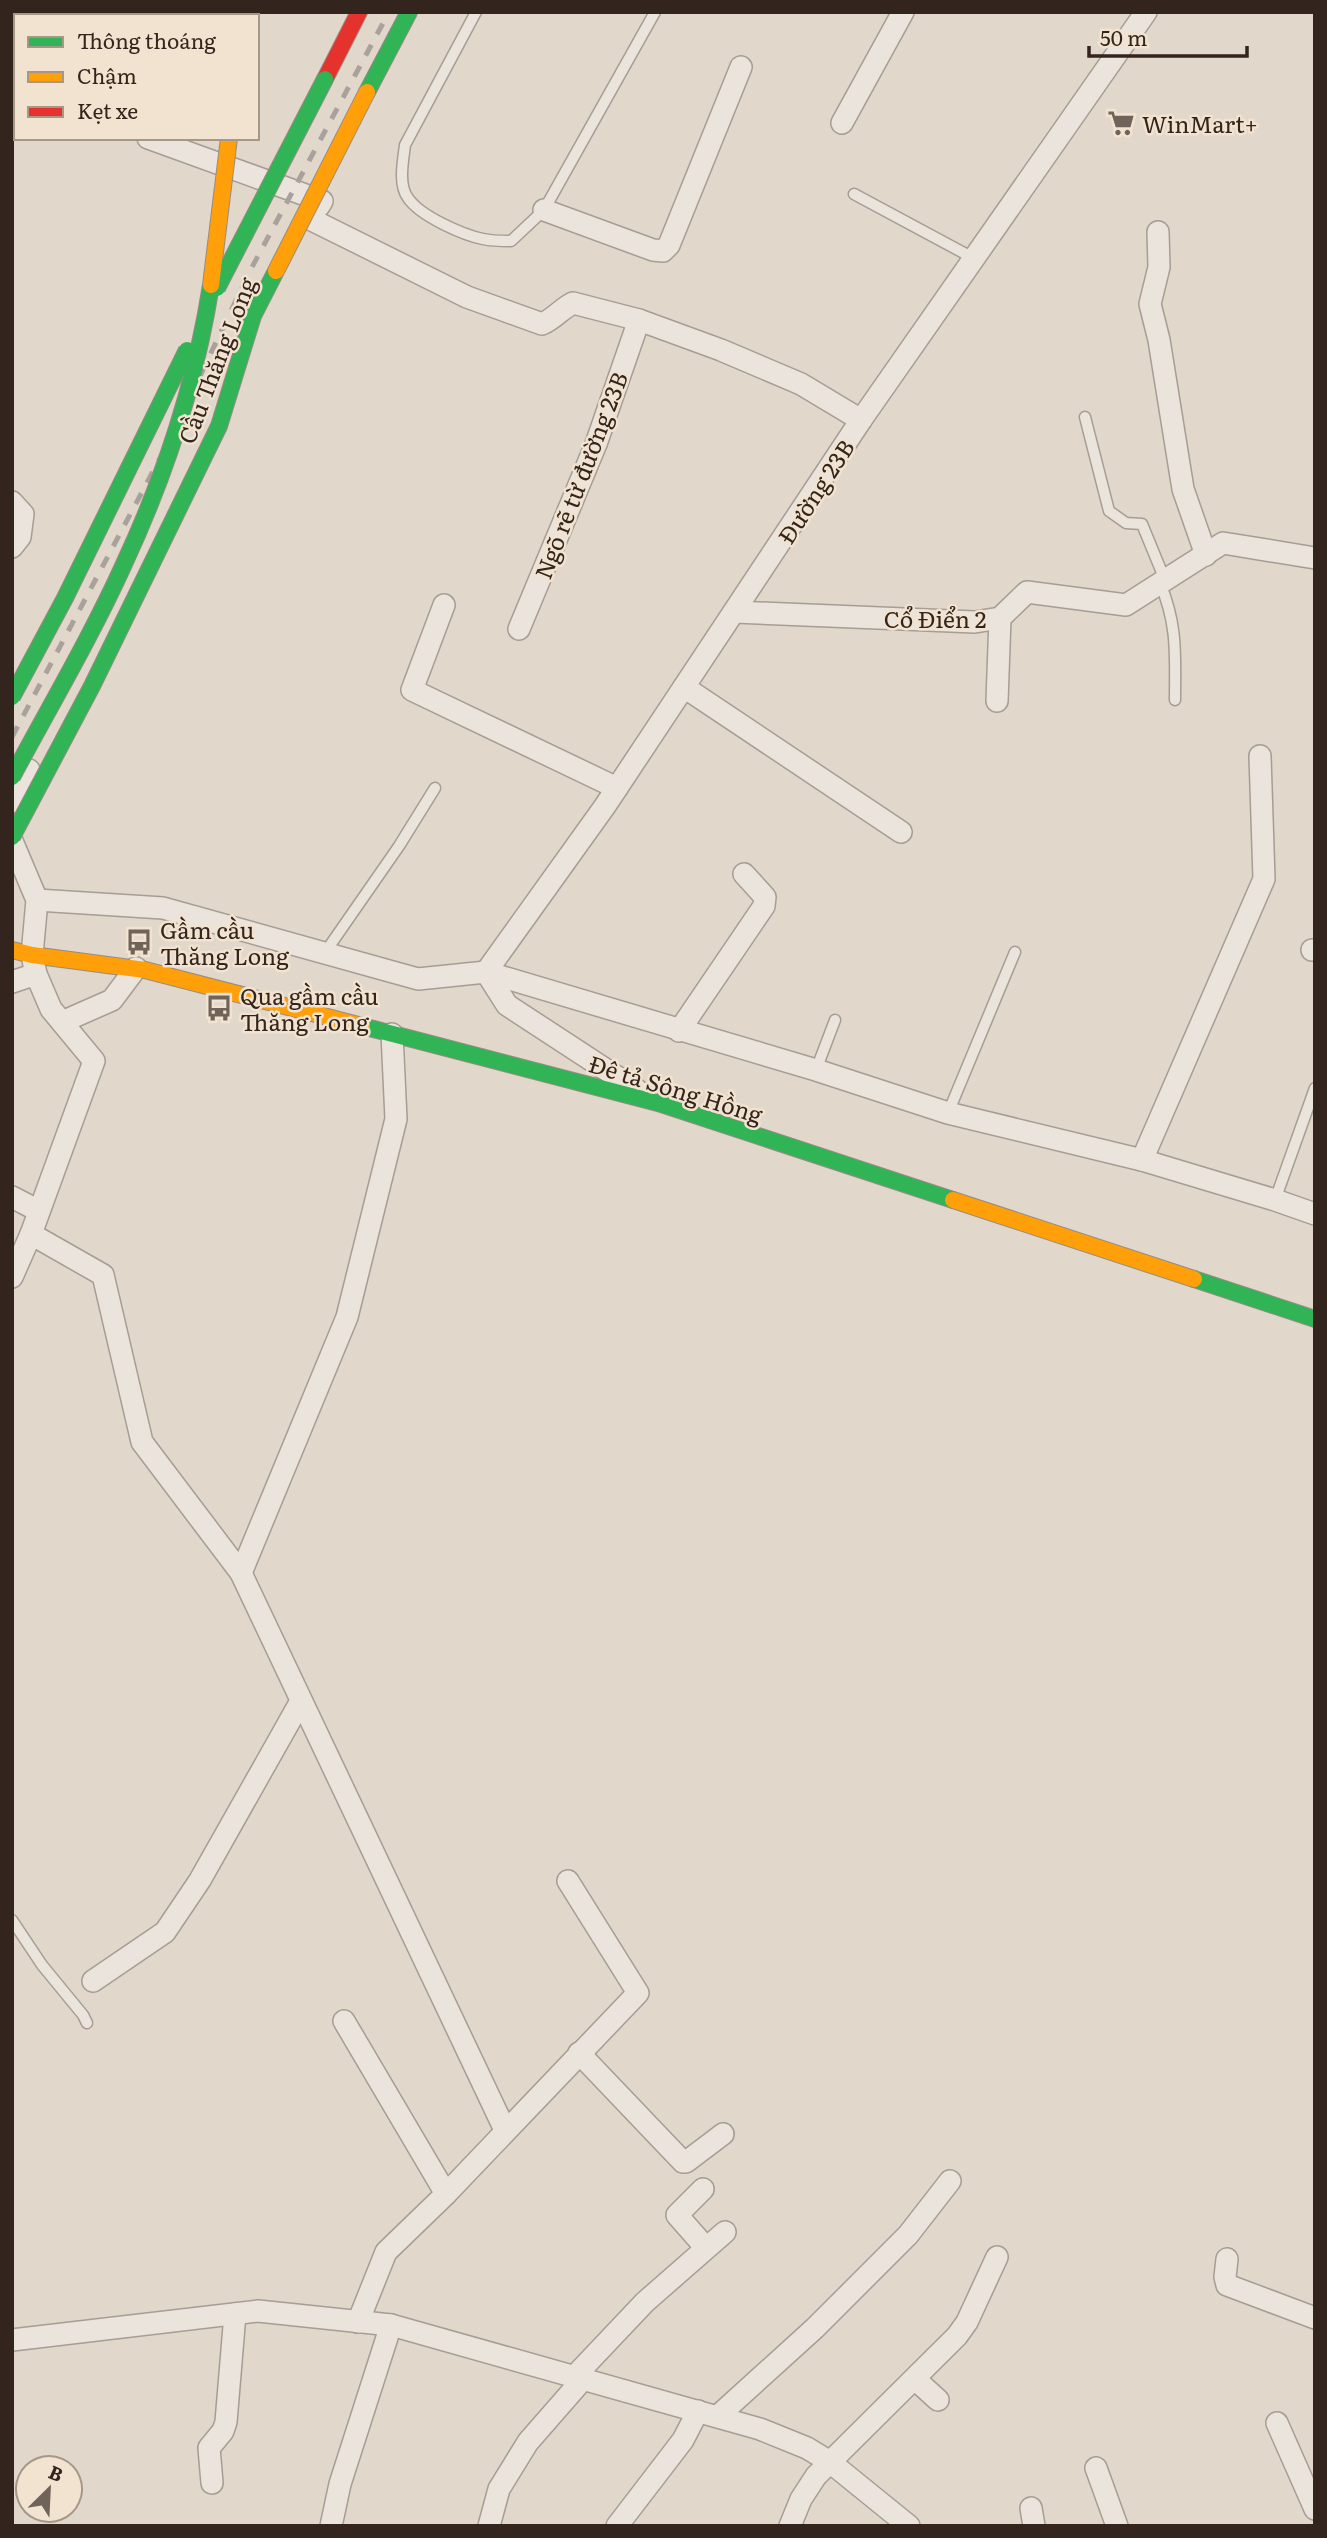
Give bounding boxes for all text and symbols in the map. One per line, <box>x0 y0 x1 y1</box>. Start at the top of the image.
legend <box>14 14 259 140</box>
scale bar <box>1089 14 1246 58</box>
text: 50 m <box>1100 21 1147 52</box>
text: Thông thoáng <box>77 24 216 55</box>
text: Chậm <box>77 59 137 90</box>
text: Kẹt xe <box>77 94 138 125</box>
place label: WinMart+ <box>1142 106 1258 140</box>
supermarket icon: WinMart+ <box>1106 108 1136 138</box>
street label: Cầu Thăng Long <box>169 272 263 448</box>
street label: Ngõ rẽ từ đường 23B <box>525 366 635 584</box>
street label: Đường 23B <box>768 432 862 550</box>
street label: Cổ Điển 2 <box>884 601 986 635</box>
place label: Gầm cầu Thăng Long <box>160 912 289 972</box>
bus stop icon: Gầm cầu Thăng Long <box>124 927 154 957</box>
place label: Qua gầm cầu Thăng Long <box>240 978 379 1038</box>
bus stop icon: Qua gầm cầu Thăng Long <box>204 993 234 1023</box>
street label: Đê tả Sông Hồng <box>585 1045 767 1131</box>
north arrow <box>14 2454 84 2524</box>
text: B <box>45 2457 68 2488</box>

